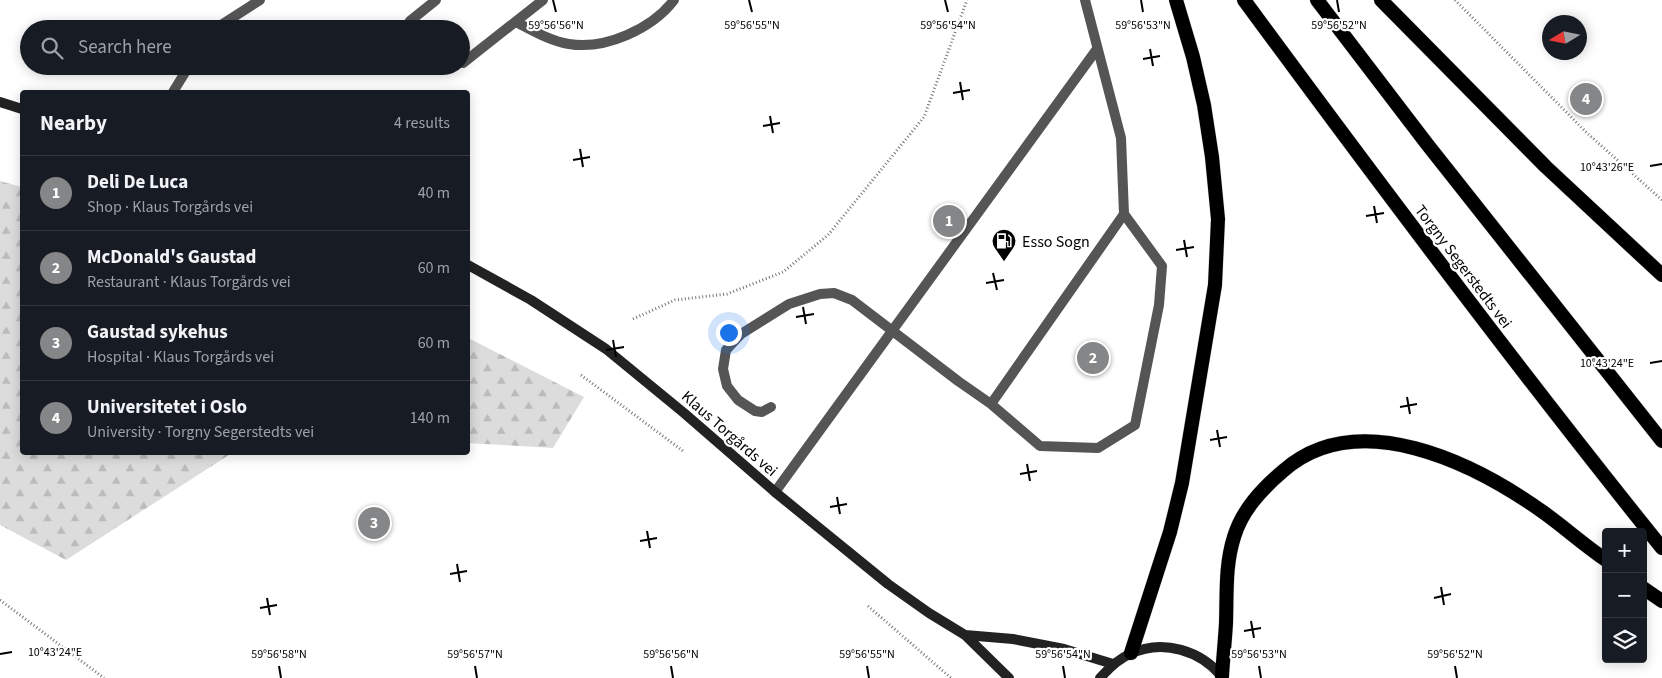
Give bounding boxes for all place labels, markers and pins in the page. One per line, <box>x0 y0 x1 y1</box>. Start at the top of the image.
pin: 4 <box>1570 80 1602 118</box>
pin: 1 <box>933 202 965 240</box>
fuel station icon: Esso Sogn <box>991 228 1017 262</box>
place label: Esso Sogn <box>1022 231 1090 253</box>
pin: 2 <box>1077 339 1109 377</box>
pin: 3 <box>358 504 390 542</box>

